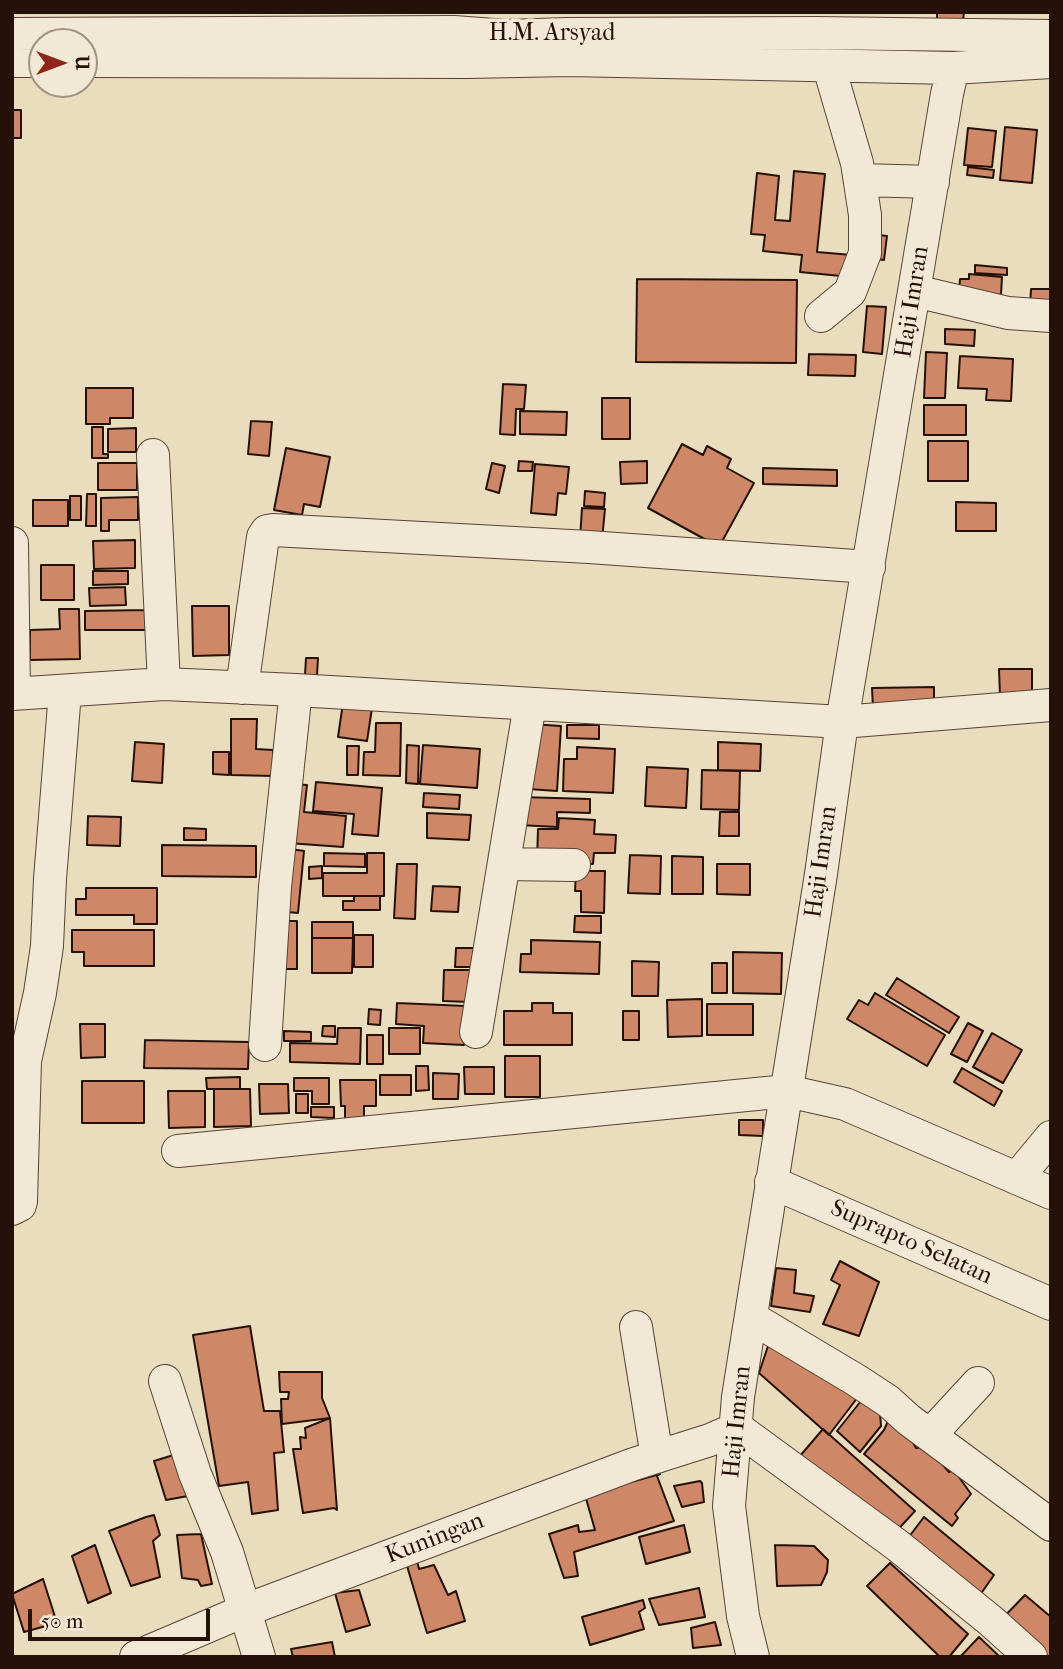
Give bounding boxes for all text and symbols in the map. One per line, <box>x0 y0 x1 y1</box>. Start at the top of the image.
street label: H.M. Arsyad <box>489 20 615 48</box>
north arrow <box>28 28 98 98</box>
text: U <box>71 56 93 70</box>
street label: Haji Imran <box>890 244 936 360</box>
street label: Haji Imran <box>800 804 844 920</box>
street label: Suprapto Selatan <box>825 1194 997 1292</box>
street label: Haji Imran <box>718 1364 758 1480</box>
street label: Kuningan <box>382 1507 488 1571</box>
scale bar <box>32 1596 214 1640</box>
text: 50 m <box>41 1609 84 1633</box>

